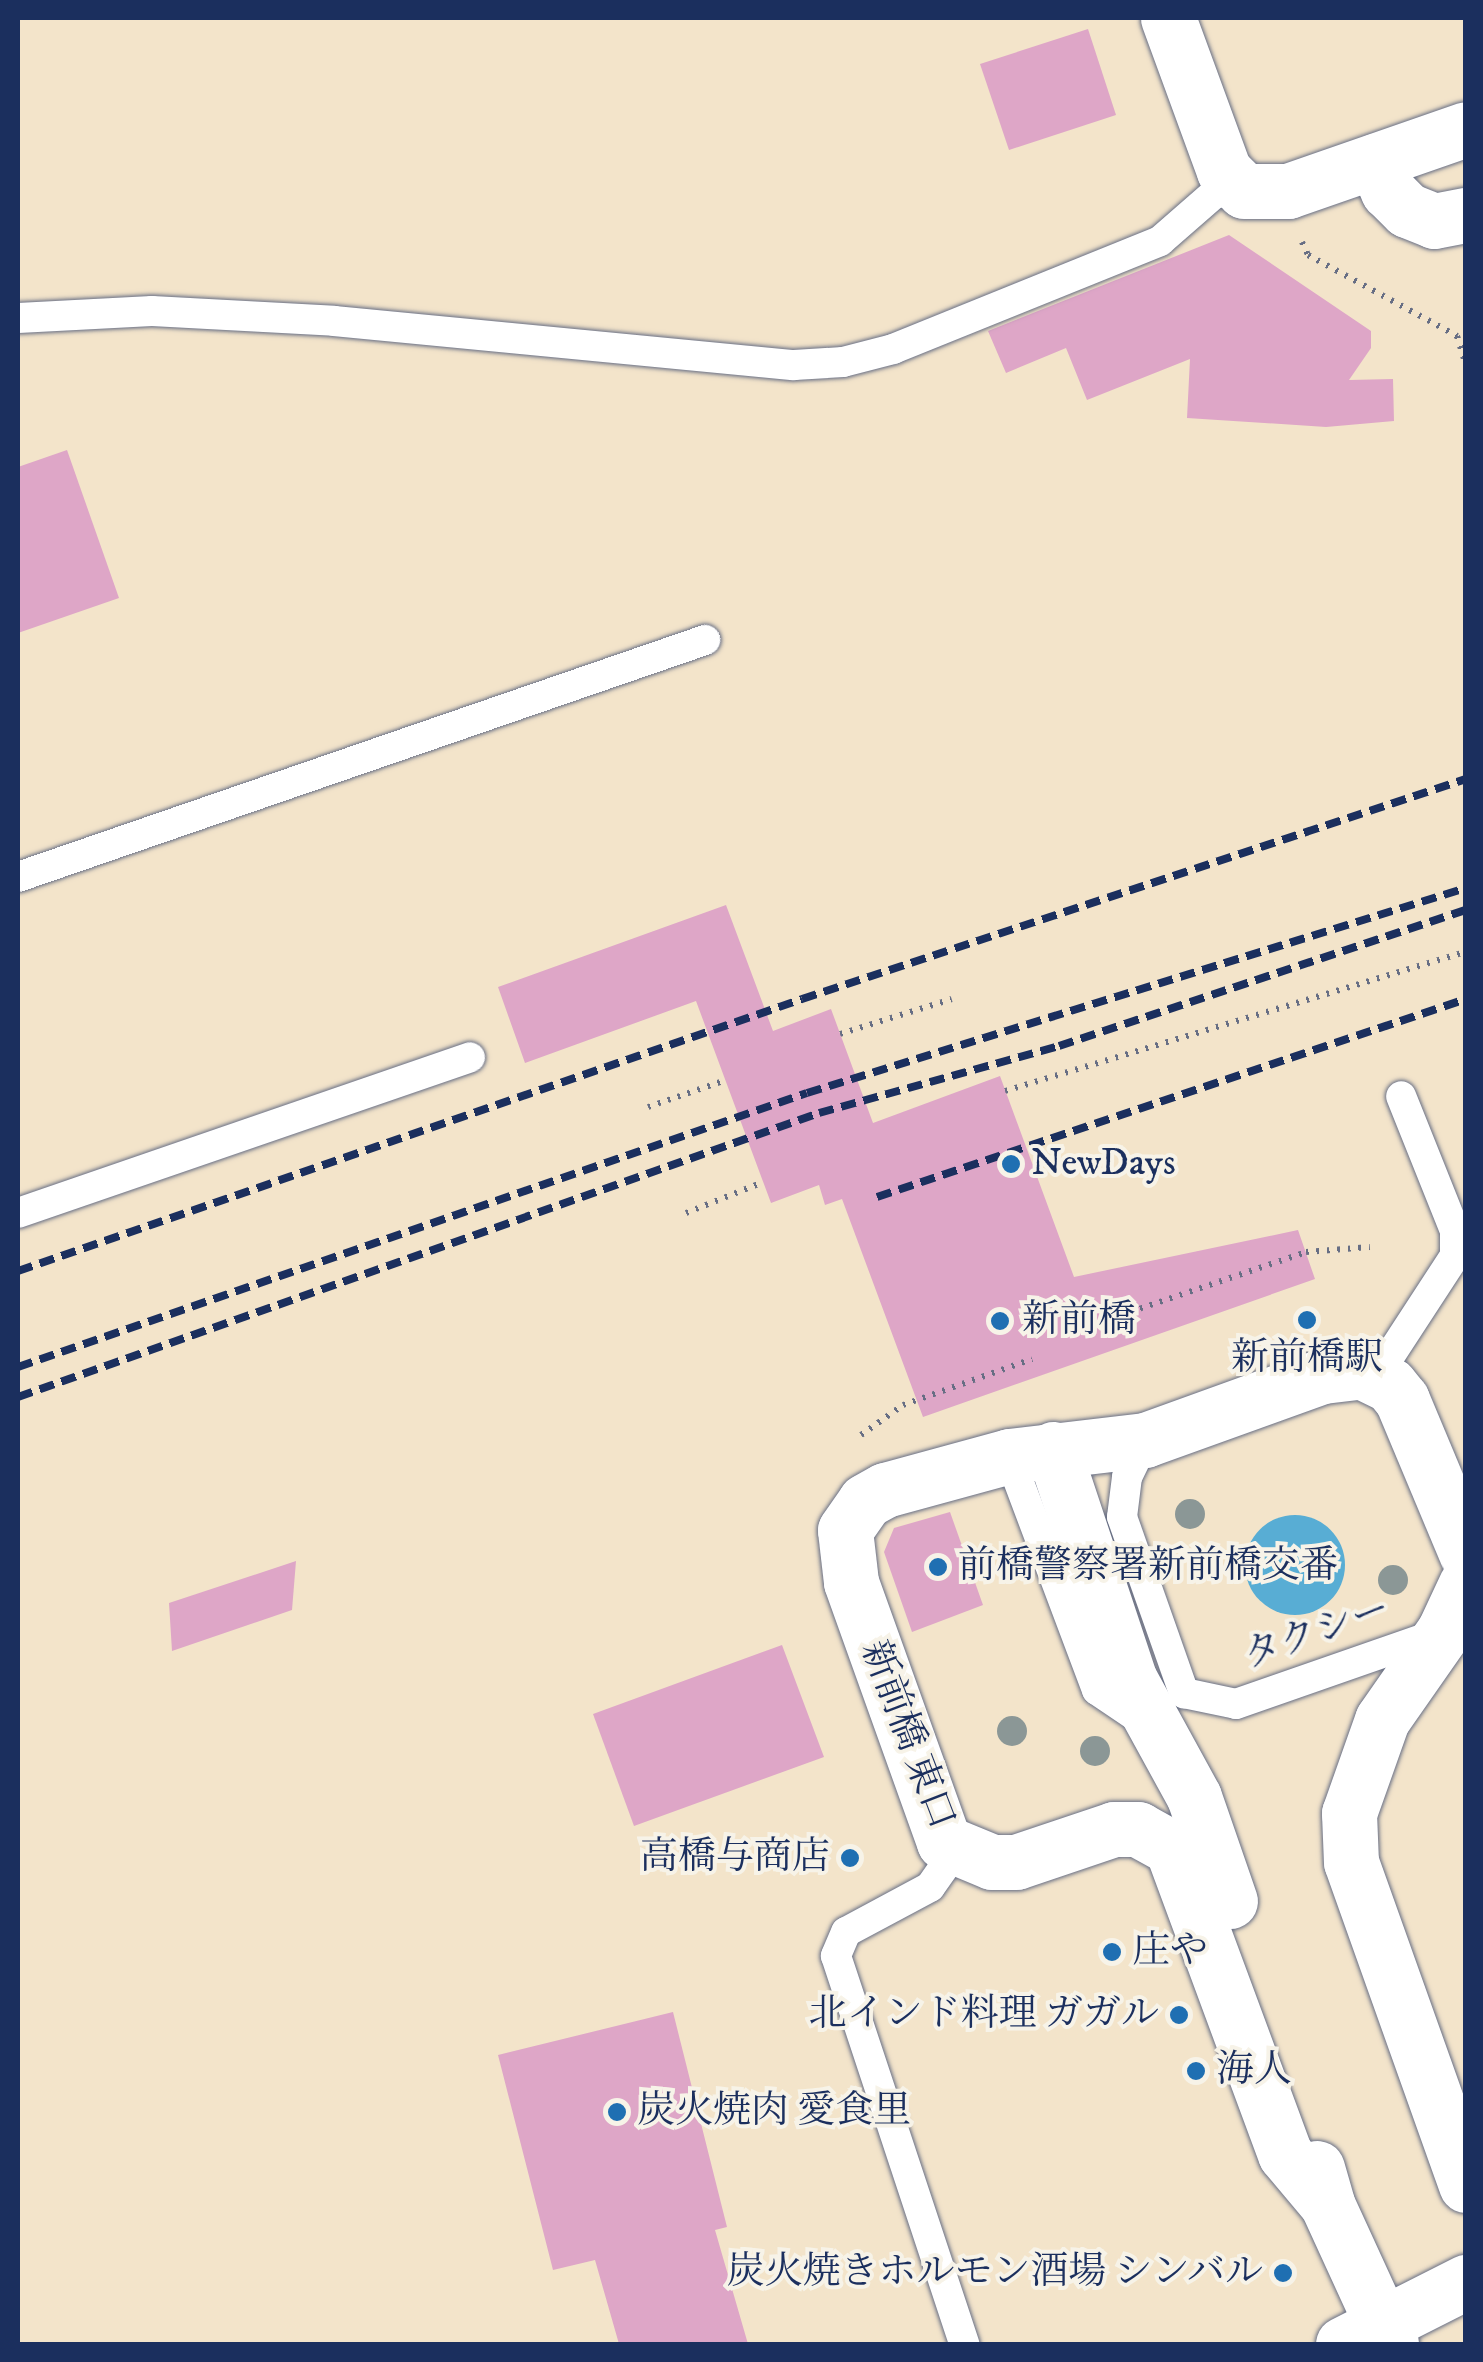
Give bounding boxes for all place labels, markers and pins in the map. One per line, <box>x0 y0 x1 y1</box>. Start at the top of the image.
place label: NewDays <box>1031 1141 1176 1187</box>
marker: NewDays <box>1000 1153 1022 1175</box>
place label: 新前橋 <box>1022 1298 1136 1344</box>
marker: 新前橋 <box>987 1308 1013 1334</box>
marker: 新前橋駅 <box>1296 1309 1318 1331</box>
place label: 新前橋駅 <box>1231 1336 1383 1382</box>
place label: 前橋警察署新前橋交番 <box>958 1544 1338 1590</box>
marker: 前橋警察署新前橋交番 <box>927 1556 949 1578</box>
place label: 高橋与商店 <box>640 1835 830 1881</box>
marker: 高橋与商店 <box>839 1847 861 1869</box>
place label: 庄や <box>1132 1929 1208 1975</box>
marker: 庄や <box>1101 1941 1123 1963</box>
place label: 北インド料理 ガガル <box>809 1992 1159 2038</box>
marker: 北インド料理 ガガル <box>1168 2004 1190 2026</box>
place label: 海人 <box>1216 2048 1292 2094</box>
marker: 海人 <box>1185 2060 1207 2082</box>
place label: 炭火焼肉 愛食里 <box>637 2089 911 2135</box>
marker: 炭火焼肉 愛食里 <box>606 2101 628 2123</box>
place label: 炭火焼きホルモン酒場 シンバル <box>723 2250 1263 2296</box>
marker: 炭火焼きホルモン酒場 シンバル <box>1272 2262 1294 2284</box>

